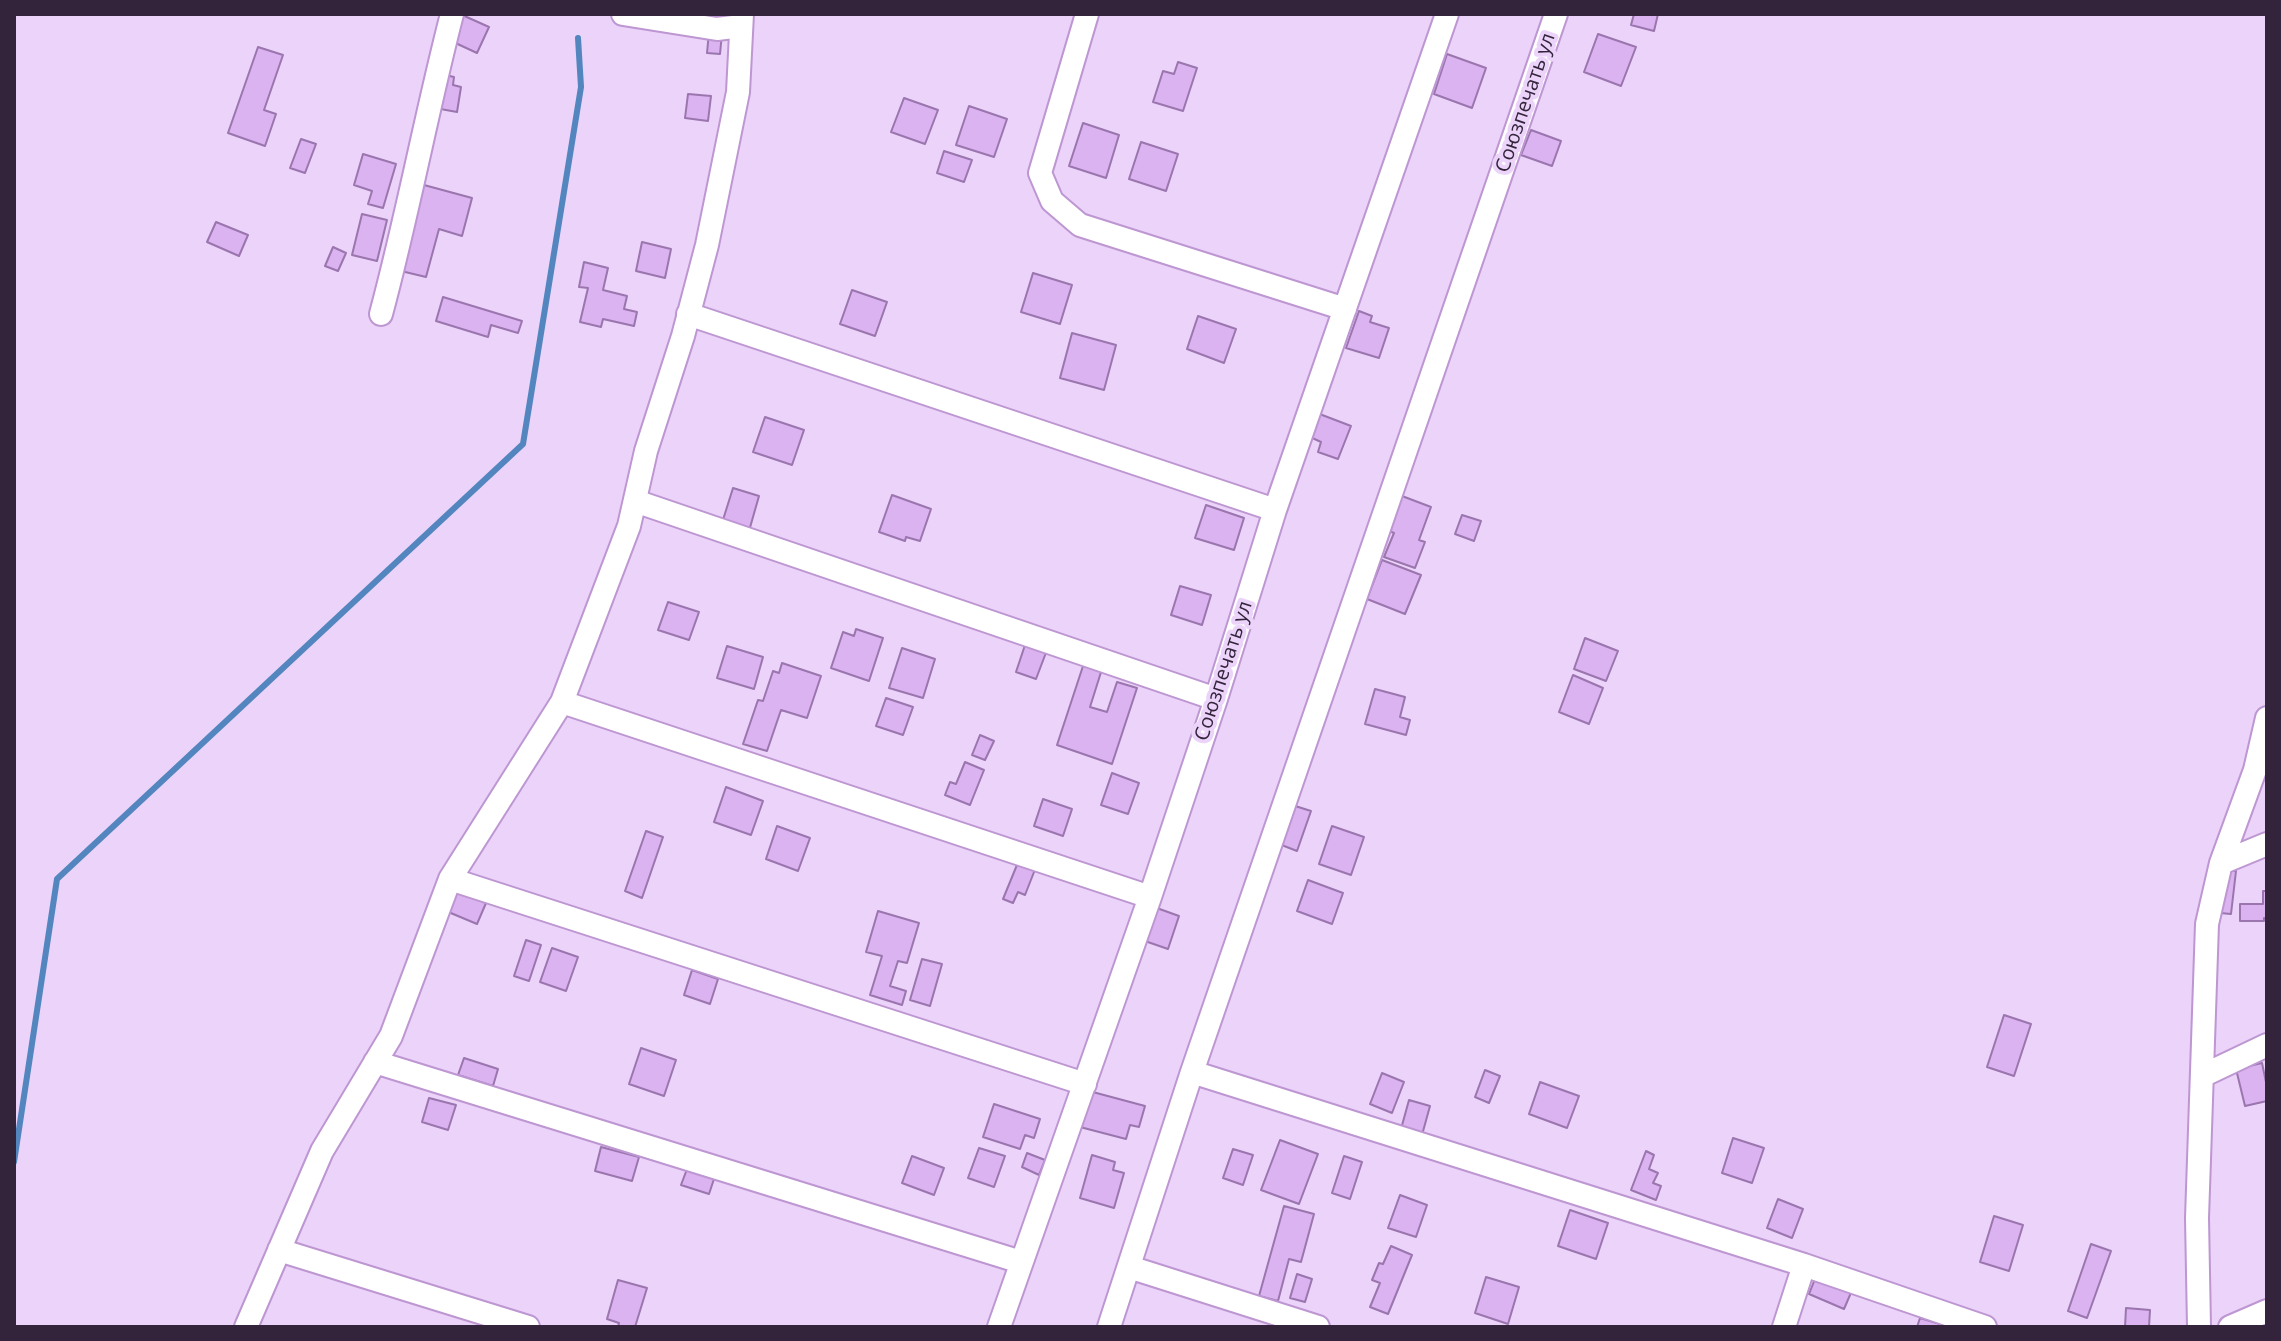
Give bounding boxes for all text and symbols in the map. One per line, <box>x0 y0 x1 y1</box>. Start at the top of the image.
street label: Союзпечать ул <box>1491 30 1561 176</box>
street label: Союзпечать ул <box>1190 598 1258 744</box>

